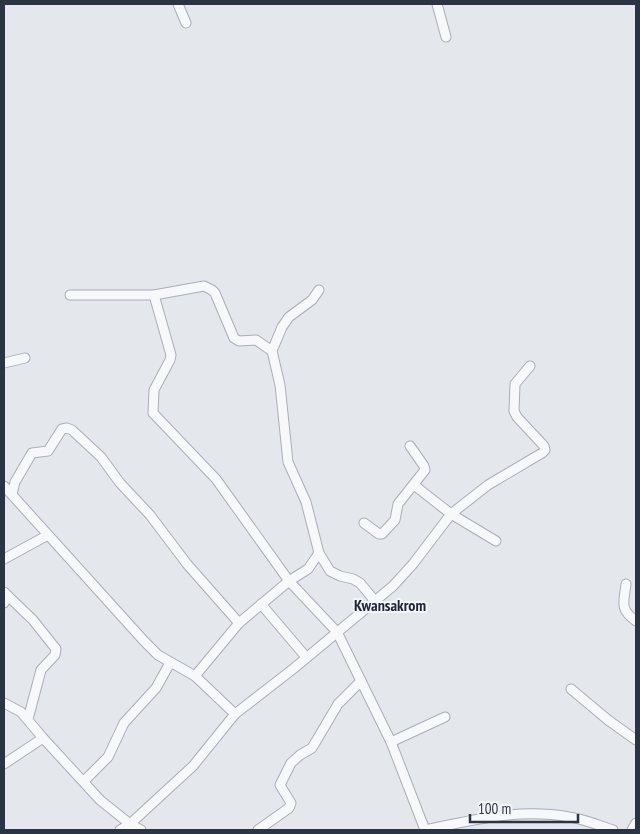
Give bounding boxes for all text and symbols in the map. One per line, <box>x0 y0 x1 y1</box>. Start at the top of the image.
district label: Kwansakrom <box>354 595 426 615</box>
scale bar <box>470 792 578 824</box>
text: 100 m <box>478 799 511 818</box>

